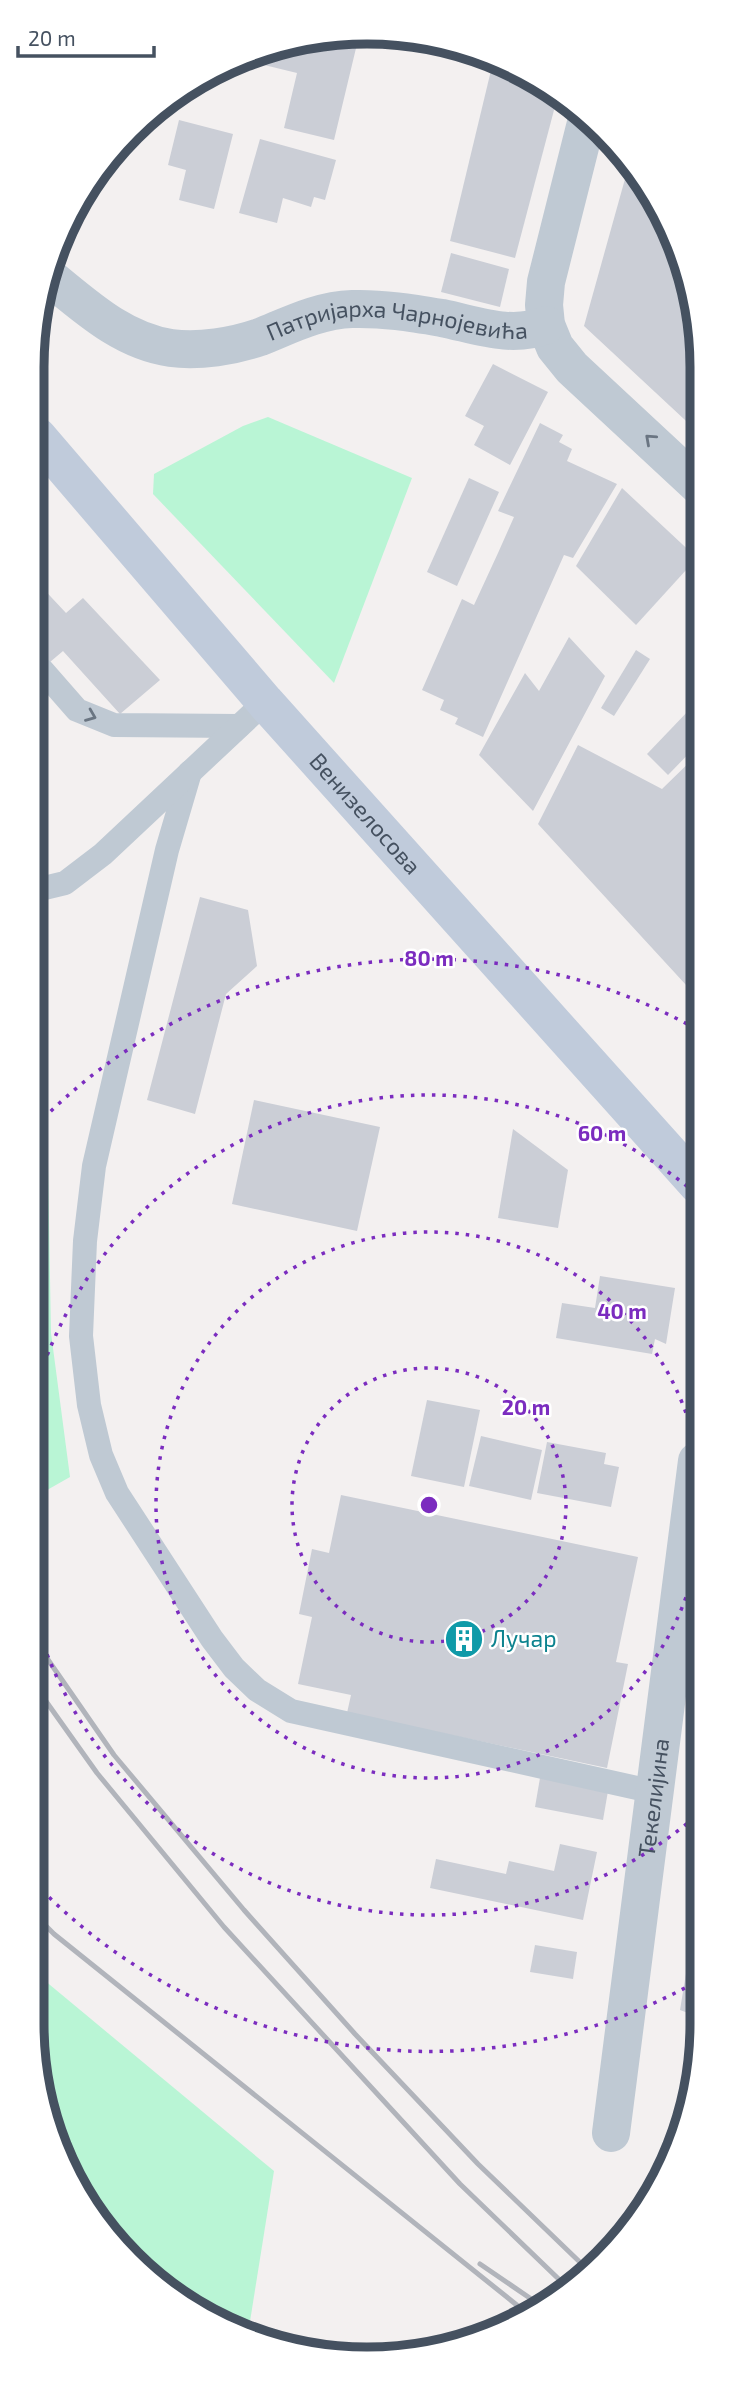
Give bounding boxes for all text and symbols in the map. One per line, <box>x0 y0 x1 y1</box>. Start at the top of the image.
scale bar <box>18 14 154 58</box>
text: 20 m <box>28 25 76 50</box>
street label: Патријарха Чарнојевића <box>262 294 528 346</box>
one-way arrow <box>645 435 658 447</box>
one-way arrow <box>84 707 96 721</box>
street label: Венизелосова <box>304 747 427 879</box>
text: 80 m <box>404 945 454 970</box>
text: 60 m <box>578 1120 626 1145</box>
text: 40 m <box>597 1298 647 1323</box>
text: 20 m <box>502 1394 550 1419</box>
centre of rings <box>417 1493 441 1517</box>
building icon: Лучар <box>443 1618 485 1660</box>
place label: Лучар <box>491 1624 557 1653</box>
street label: Текелијина <box>631 1736 674 1859</box>

